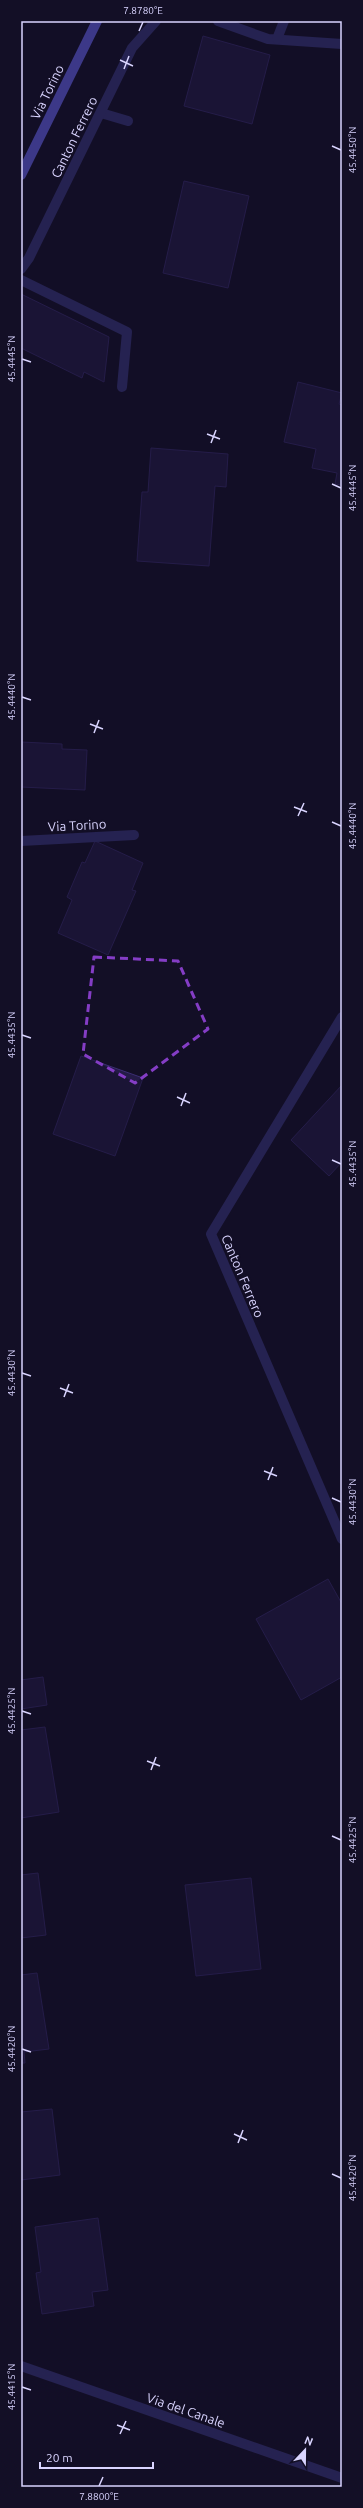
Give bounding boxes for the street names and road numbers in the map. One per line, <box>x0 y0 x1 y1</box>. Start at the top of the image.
street label: Via Torino <box>28 63 66 121</box>
street label: Canton Ferrero <box>48 94 100 180</box>
street label: Via Torino <box>47 816 107 834</box>
street label: Canton Ferrero <box>219 1232 267 1320</box>
street label: Via del Canale <box>145 2390 227 2430</box>

